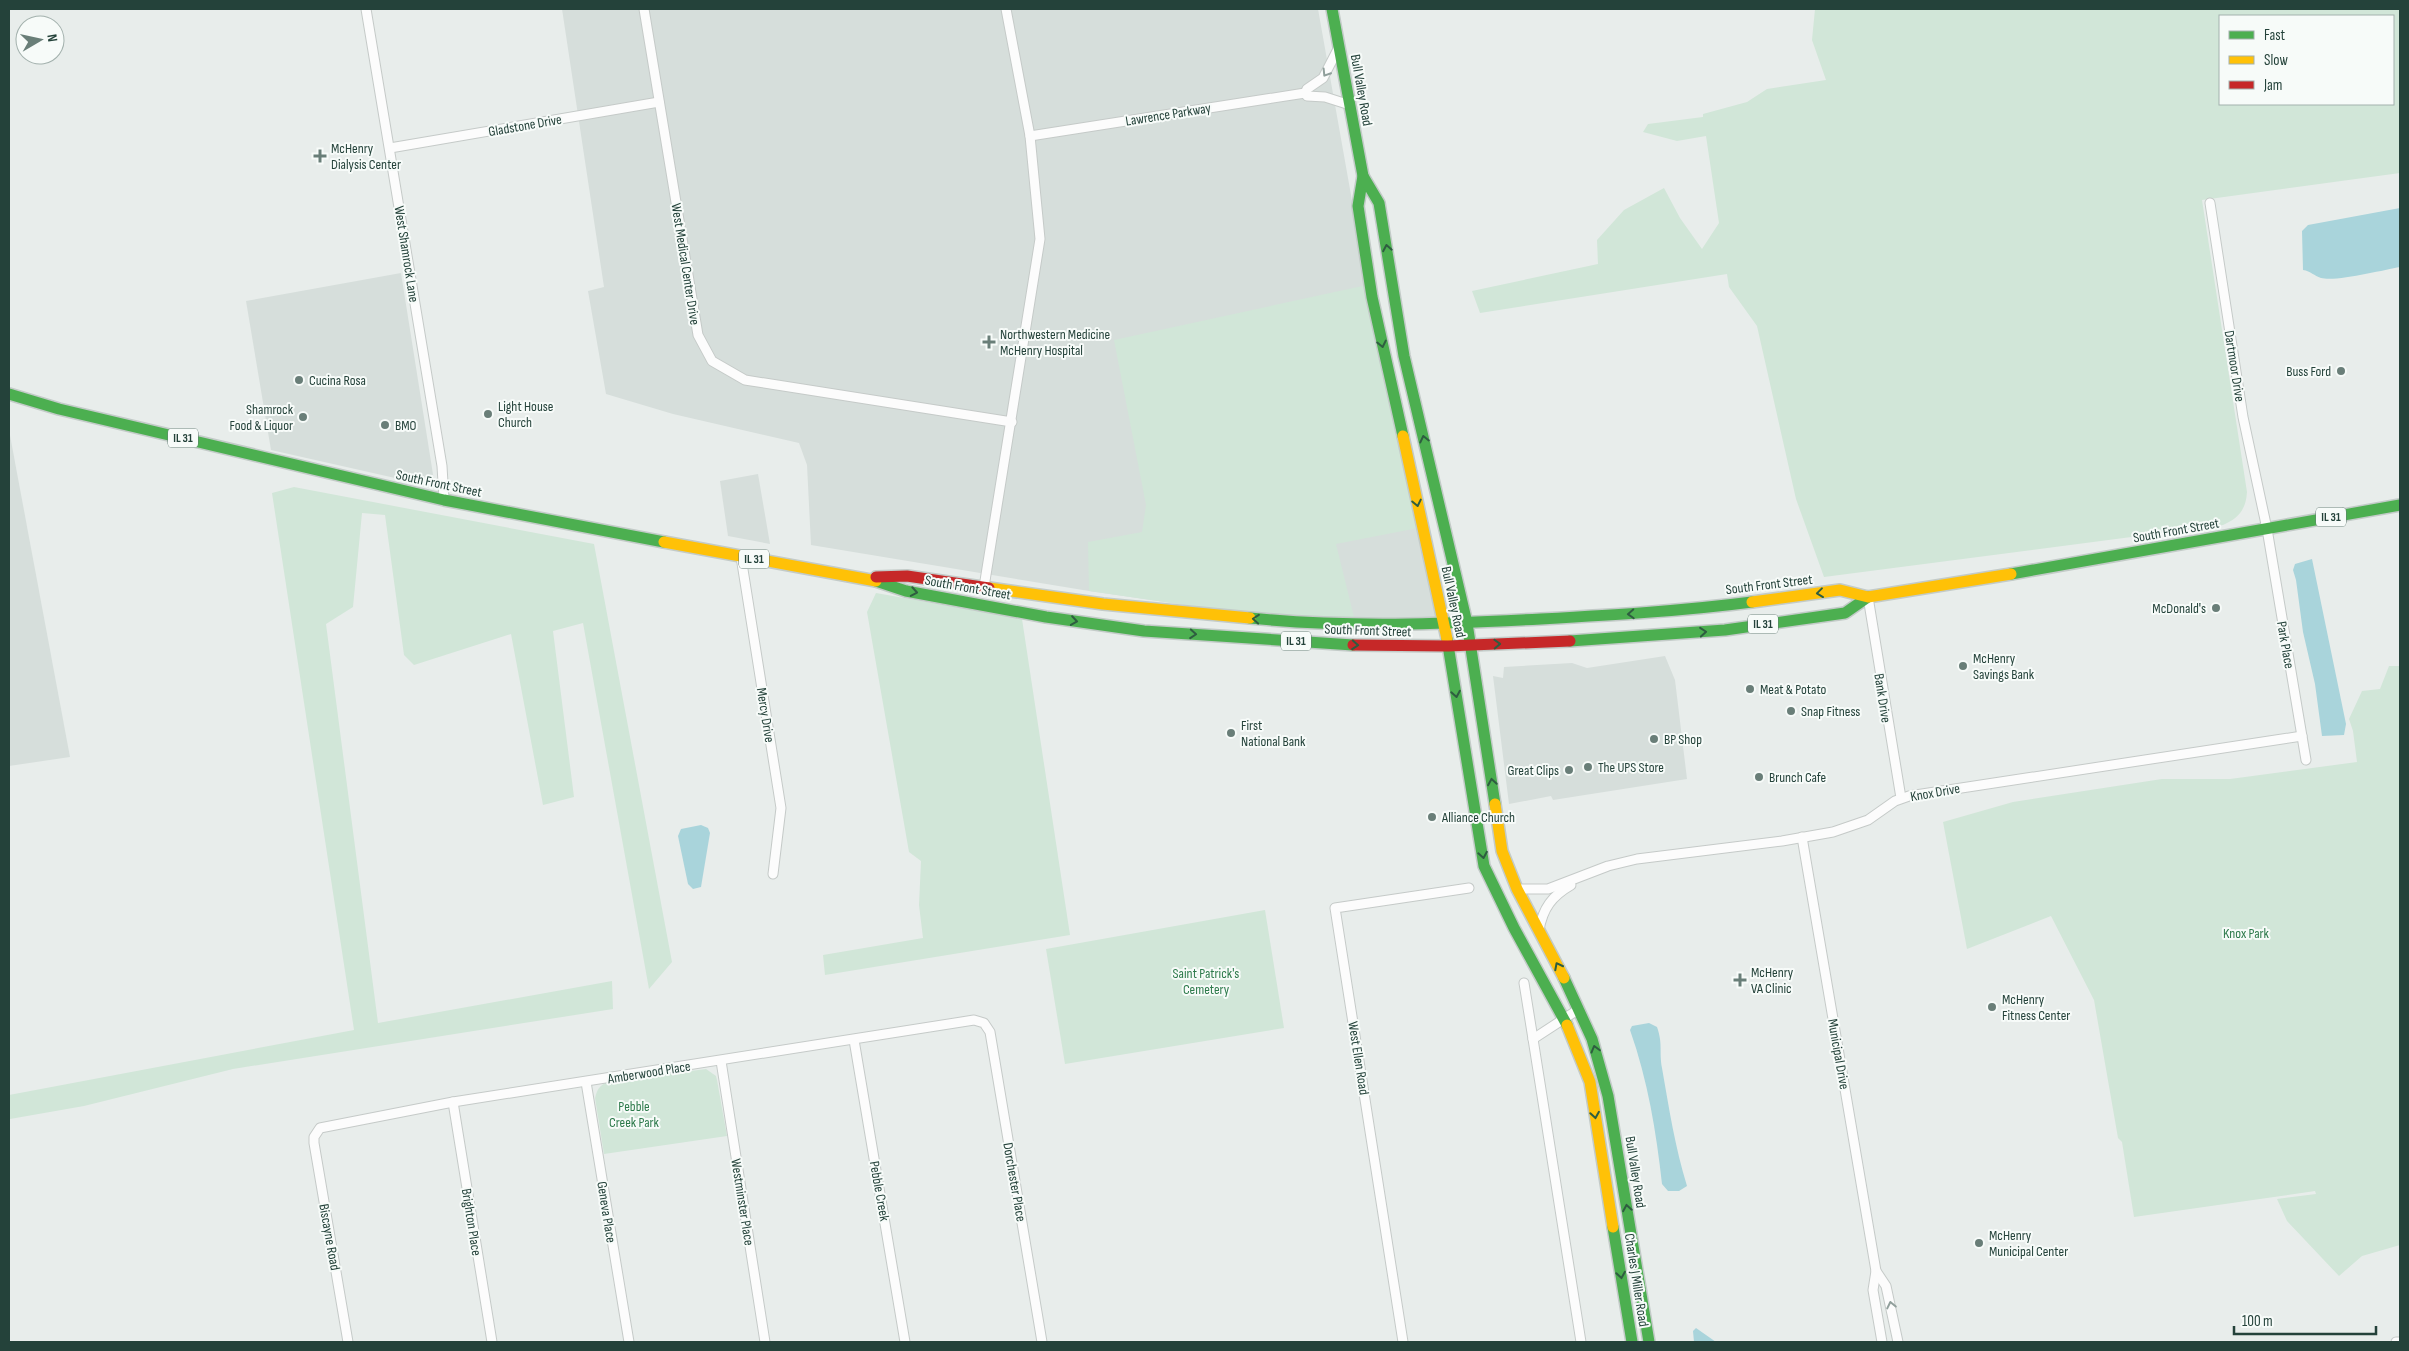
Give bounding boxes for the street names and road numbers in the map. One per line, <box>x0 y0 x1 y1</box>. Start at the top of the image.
street label: Bull Valley Road <box>1347 53 1376 127</box>
street label: Lawrence Parkway <box>1124 99 1212 130</box>
street label: Gladstone Drive <box>487 111 563 140</box>
street label: West Medical Center Drive <box>667 202 704 326</box>
street label: West Shamrock Lane <box>390 205 423 303</box>
street label: Dartmoor Drive <box>2220 329 2249 403</box>
road number: IL 31 <box>168 428 198 448</box>
street label: South Front Street <box>394 466 483 501</box>
road number: IL 31 <box>2316 508 2346 526</box>
street label: South Front Street <box>2132 515 2220 546</box>
road number: IL 31 <box>739 550 769 568</box>
street label: Bull Valley Road <box>1438 565 1469 639</box>
street label: South Front Street <box>1725 571 1813 598</box>
street label: South Front Street <box>924 572 1012 603</box>
road number: IL 31 <box>1748 614 1778 634</box>
street label: South Front Street <box>1324 620 1412 641</box>
street label: Park Place <box>2273 620 2298 670</box>
road number: IL 31 <box>1281 631 1311 650</box>
street label: Bank Drive <box>1870 672 1895 724</box>
street label: Mercy Drive <box>753 686 778 744</box>
street label: Knox Drive <box>1909 780 1961 805</box>
street label: Municipal Drive <box>1824 1017 1853 1091</box>
street label: West Ellen Road <box>1344 1020 1373 1096</box>
street label: Amberwood Place <box>606 1058 692 1088</box>
street label: Bull Valley Road <box>1621 1135 1650 1209</box>
street label: Dorchester Place <box>999 1141 1030 1223</box>
street label: Westminster Place <box>727 1158 758 1247</box>
street label: Pebble Creek <box>866 1160 893 1223</box>
street label: Geneva Place <box>593 1180 620 1244</box>
street label: Brighton Place <box>458 1187 485 1257</box>
street label: Biscayne Road <box>315 1203 344 1272</box>
street label: Charles J Miller Road <box>1621 1232 1652 1328</box>

